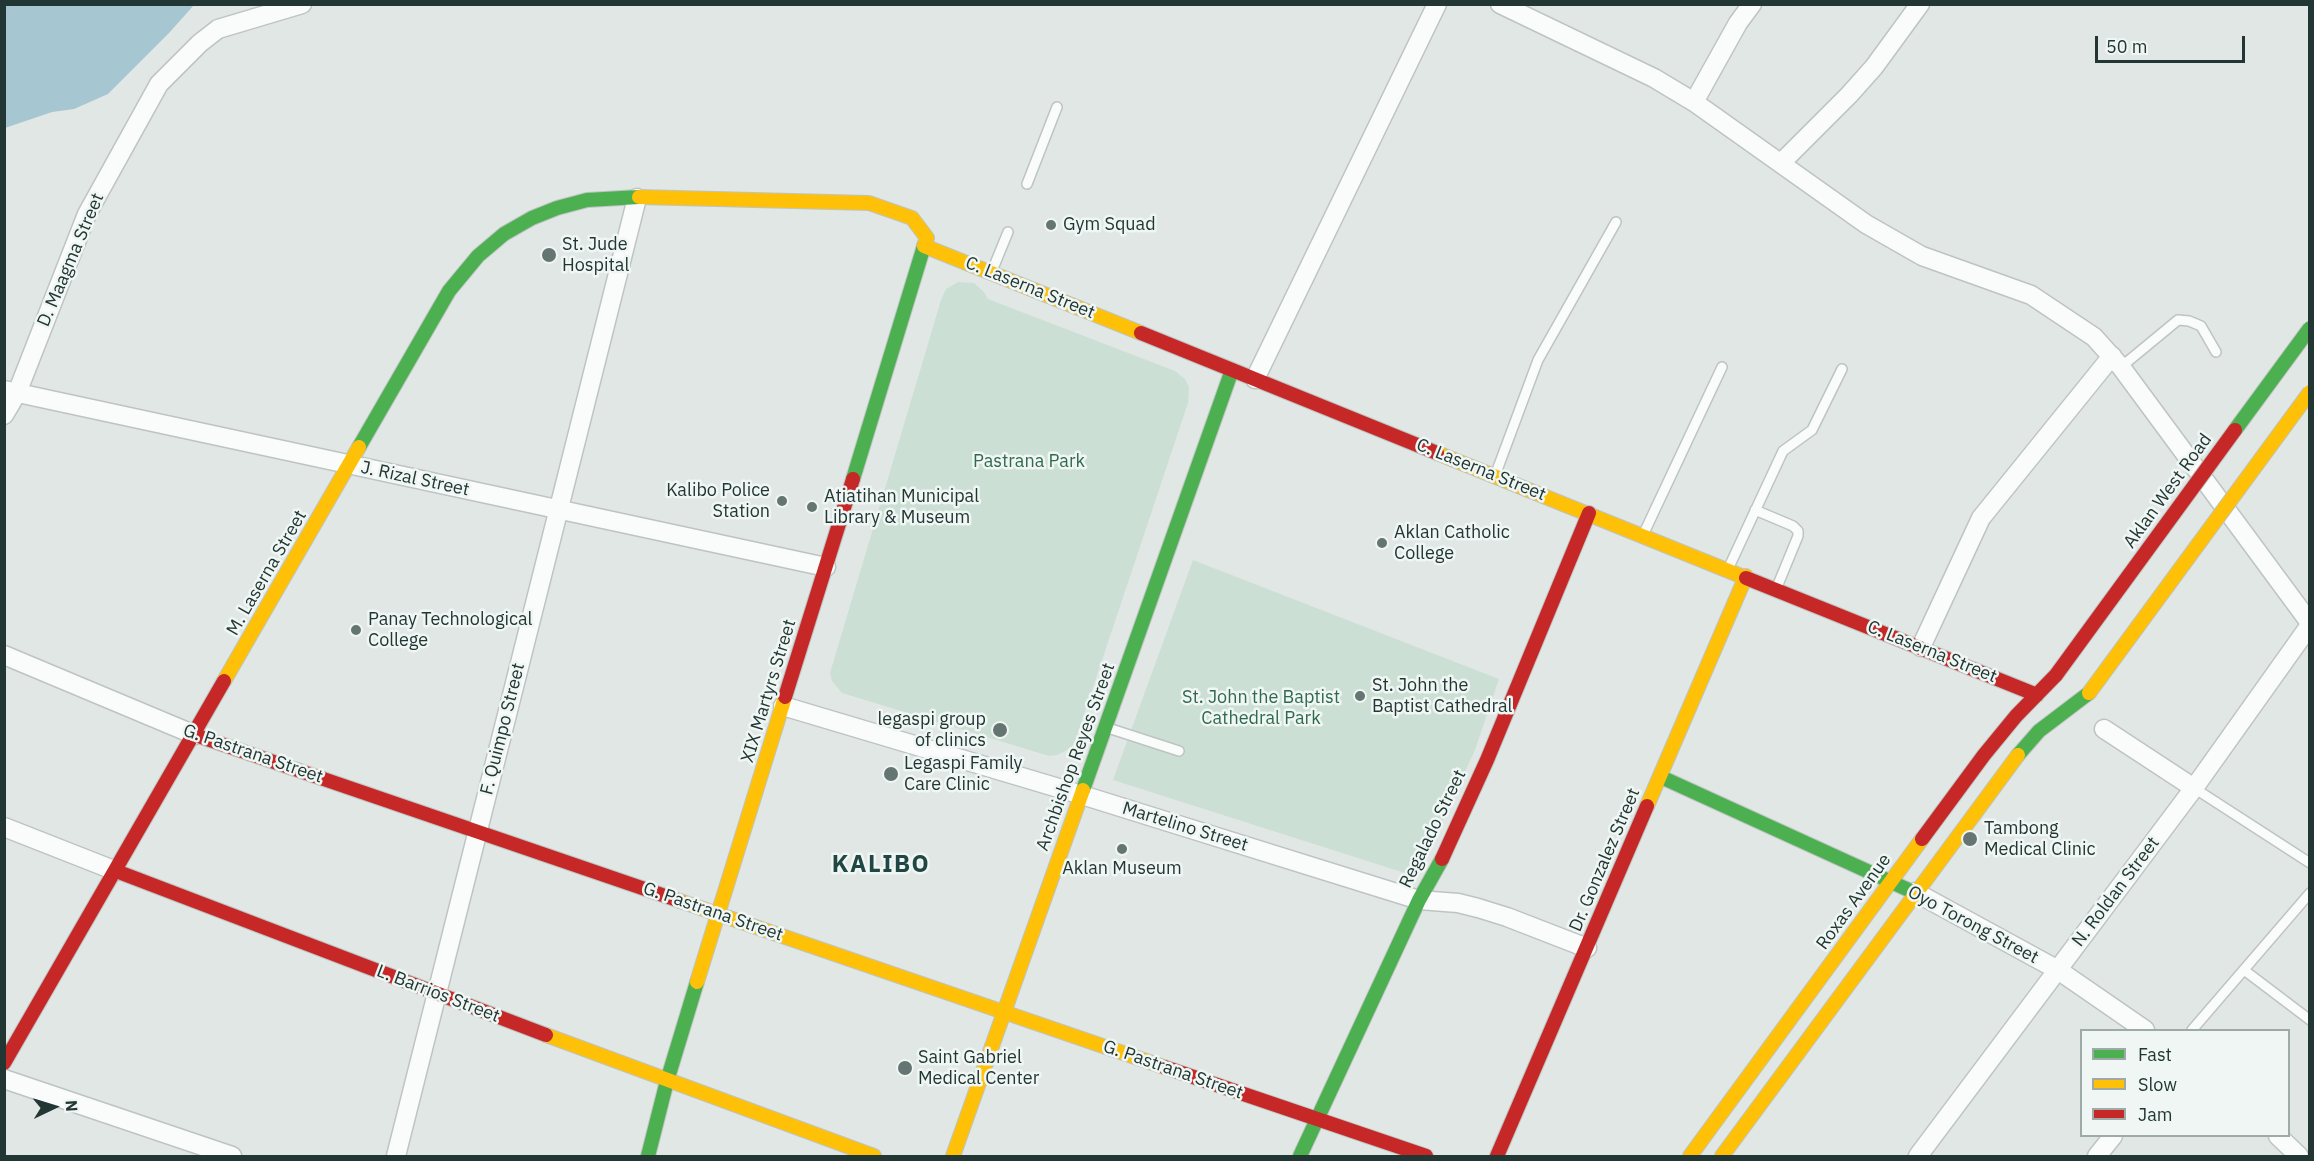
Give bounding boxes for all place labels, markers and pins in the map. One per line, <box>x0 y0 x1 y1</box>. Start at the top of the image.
place label: Gym Squad <box>1063 214 1156 236</box>
marker: Gym Squad <box>1044 218 1058 232</box>
place label: St. Jude Hospital <box>562 234 629 276</box>
marker: St. Jude Hospital <box>540 246 558 264</box>
place label: Kalibo Police Station <box>666 480 770 522</box>
place label: Atiatihan Municipal Library & Museum <box>824 486 979 528</box>
marker: Kalibo Police Station <box>775 494 789 508</box>
marker: Atiatihan Municipal Library & Museum <box>805 500 819 514</box>
place label: Aklan Catholic College <box>1394 522 1510 564</box>
marker: Aklan Catholic College <box>1375 536 1389 550</box>
place label: Panay Technological College <box>368 609 532 652</box>
marker: Panay Technological College <box>349 623 363 637</box>
place label: St. John the Baptist Cathedral <box>1372 675 1512 718</box>
marker: St. John the Baptist Cathedral <box>1353 689 1367 703</box>
place label: legaspi group of clinics <box>877 709 986 752</box>
marker: legaspi group of clinics <box>991 721 1009 739</box>
place label: Legaspi Family Care Clinic <box>904 753 1023 795</box>
marker: Legaspi Family Care Clinic <box>882 765 900 783</box>
place label: Tambong Medical Clinic <box>1984 818 2096 860</box>
marker: Tambong Medical Clinic <box>1961 830 1979 848</box>
marker: Aklan Museum <box>1115 842 1129 856</box>
place label: Aklan Museum <box>1062 858 1182 880</box>
place label: Saint Gabriel Medical Center <box>918 1047 1039 1090</box>
marker: Saint Gabriel Medical Center <box>896 1059 914 1077</box>

